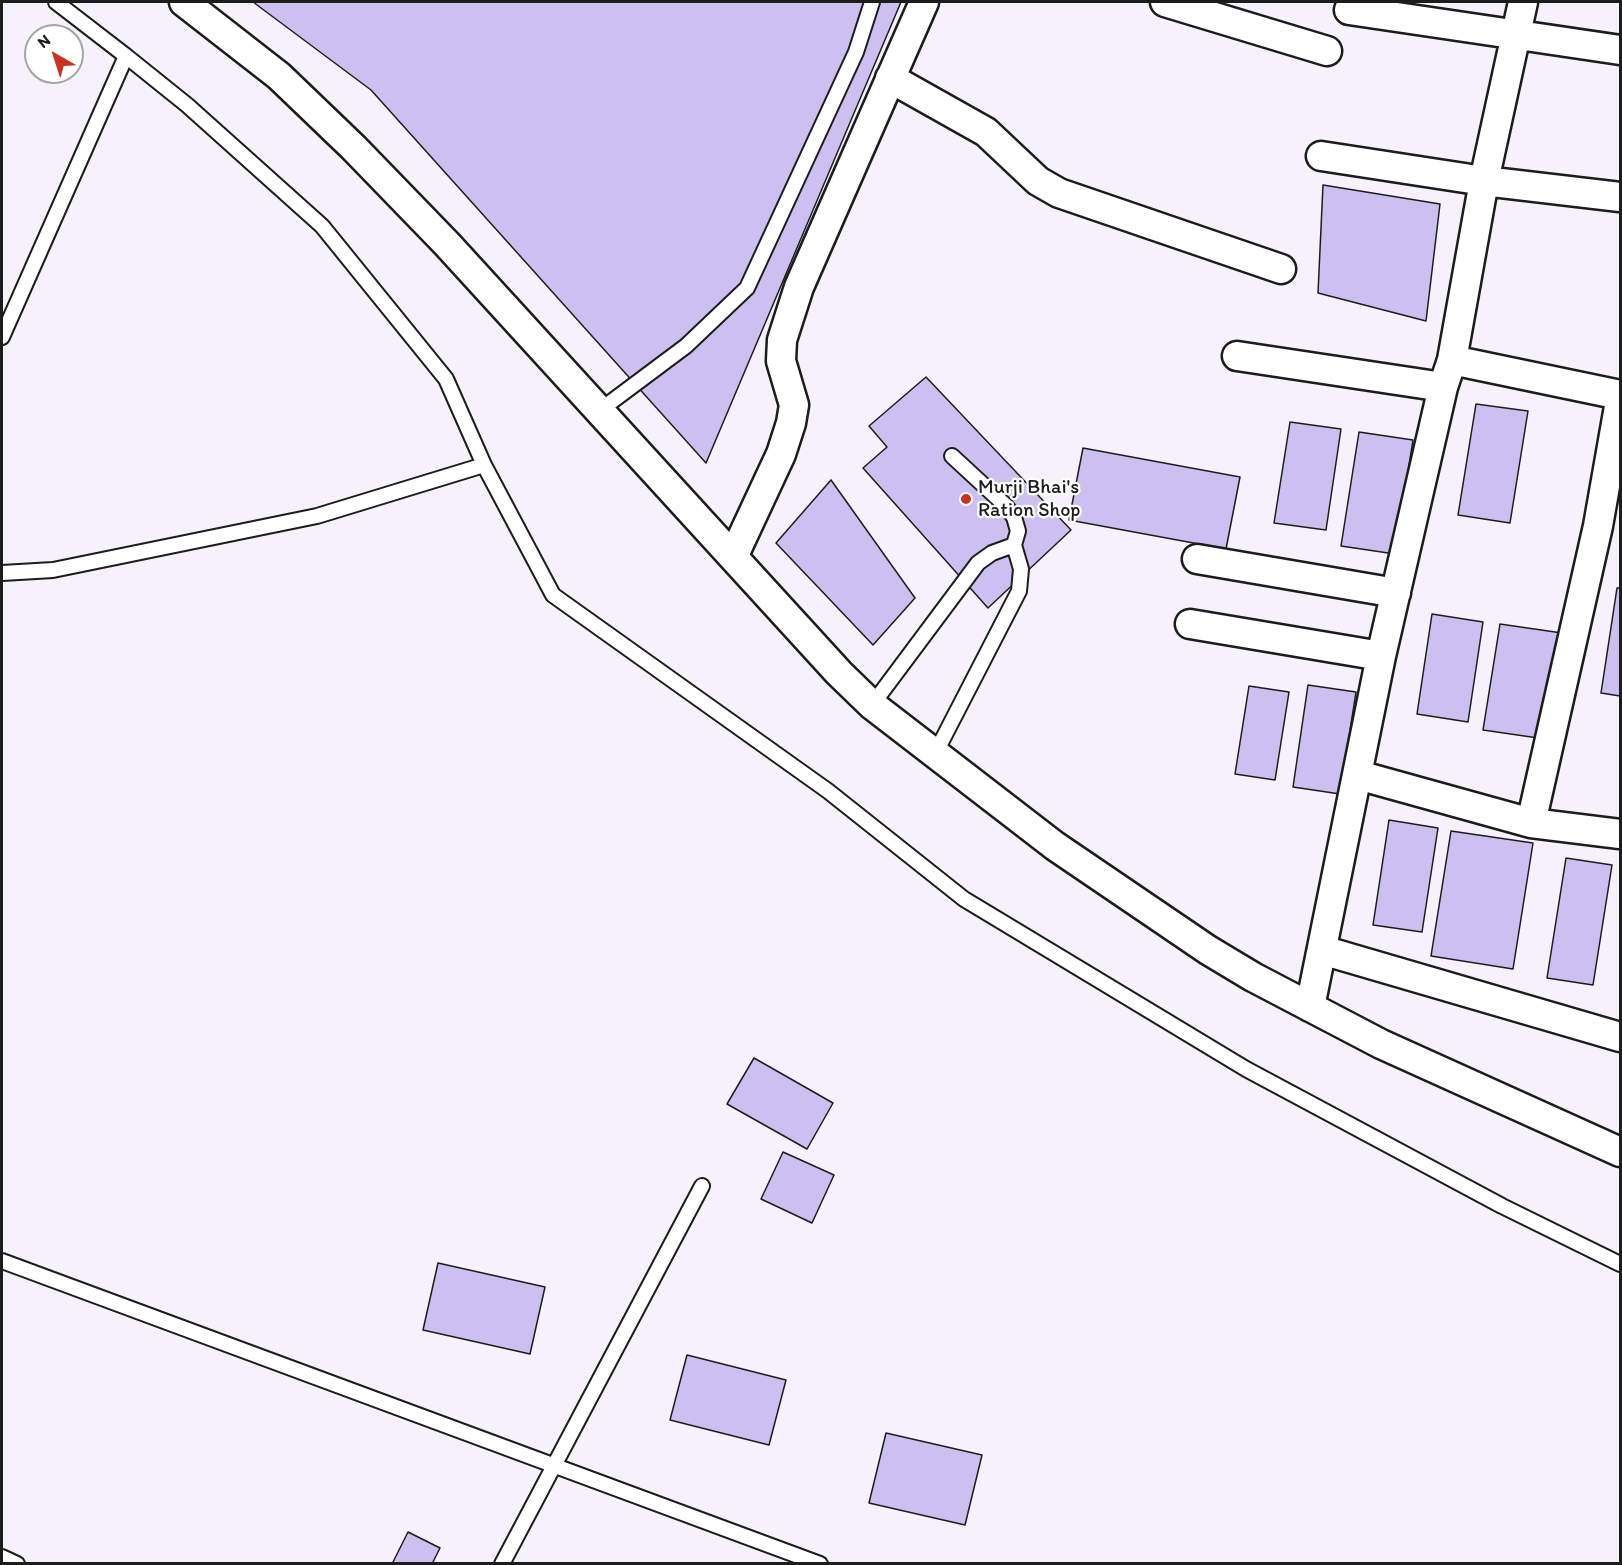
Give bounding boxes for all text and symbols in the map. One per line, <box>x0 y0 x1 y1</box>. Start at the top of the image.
north arrow <box>24 24 84 84</box>
text: N <box>33 30 54 52</box>
place label: Murji Bhai's Ration Shop <box>978 476 1080 523</box>
marker: Murji Bhai's Ration Shop <box>959 492 973 506</box>

